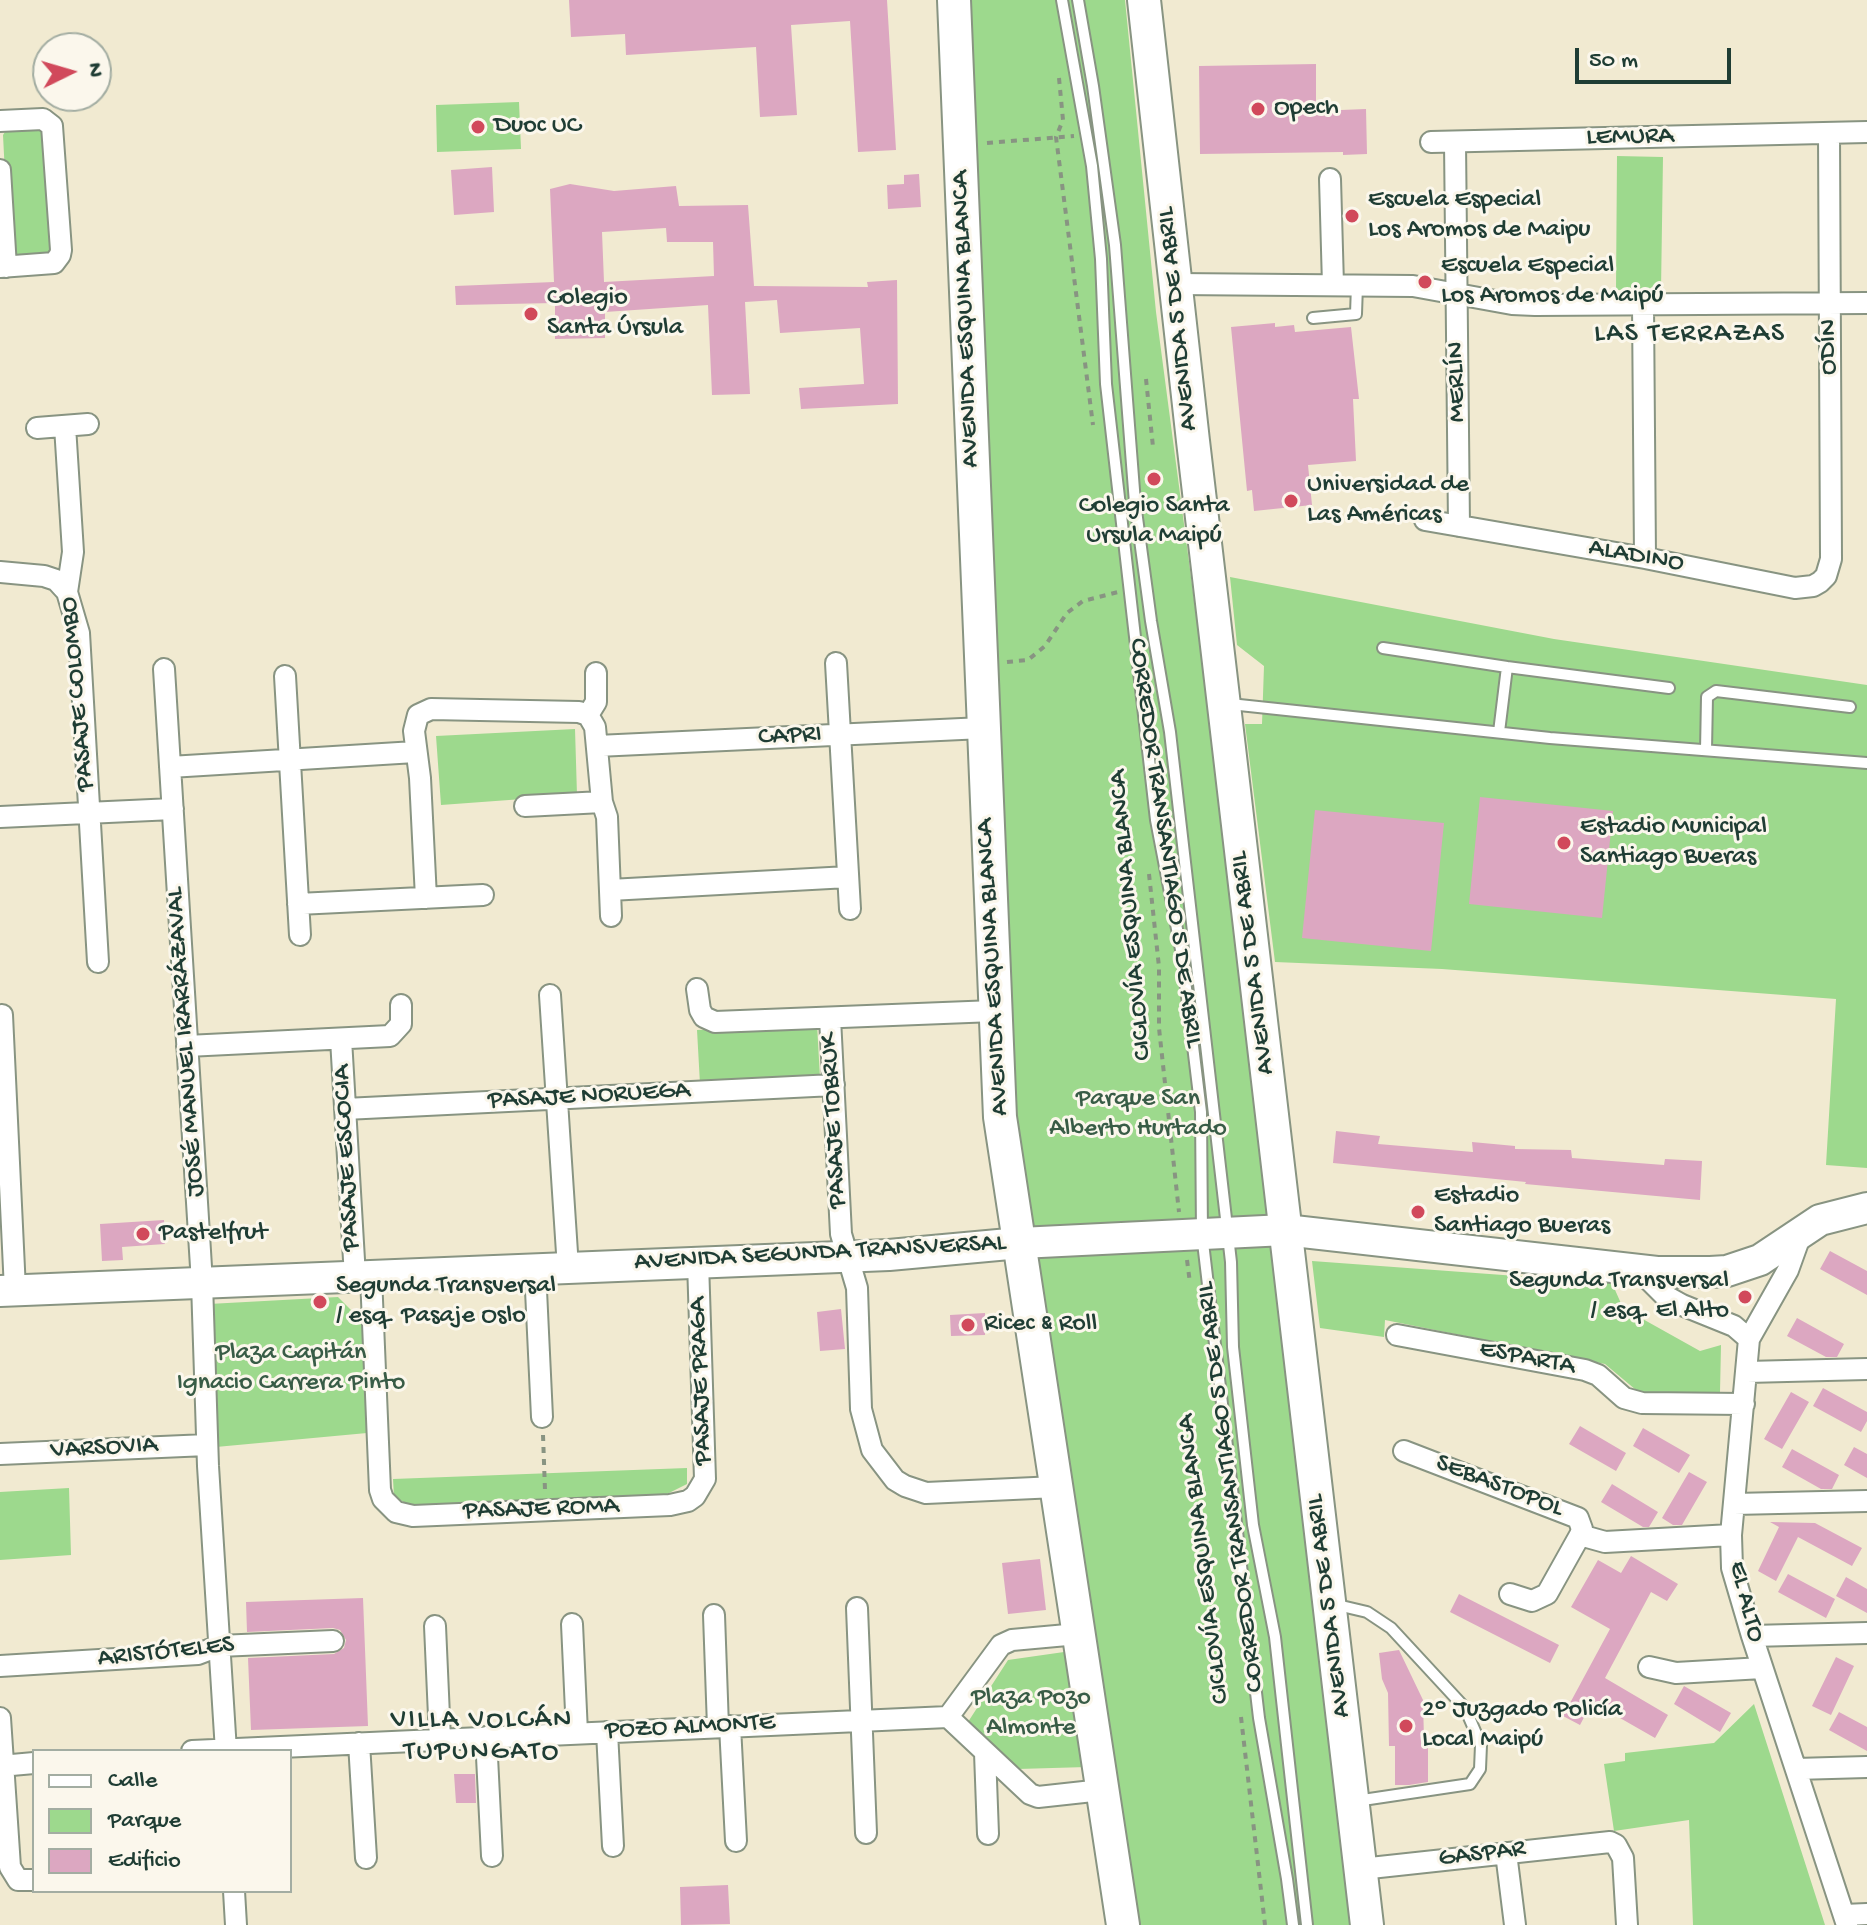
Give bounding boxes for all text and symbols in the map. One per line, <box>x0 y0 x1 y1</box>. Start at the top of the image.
north arrow <box>32 32 112 112</box>
scale bar <box>1579 32 1735 82</box>
text: 50 m <box>1589 47 1638 76</box>
text: N <box>80 62 107 78</box>
place label: Opech <box>1274 93 1339 125</box>
marker: Opech <box>1249 100 1267 118</box>
place label: Duoc UC <box>494 111 581 143</box>
marker: Duoc UC <box>469 118 487 136</box>
street label: LEMURA <box>1586 122 1674 154</box>
street label: AVENIDA ESQUINA BLANCA <box>946 170 988 468</box>
place label: Escuela Especial Los Aromos de Maipu <box>1368 185 1590 246</box>
street label: AVENIDA 5 DE ABRIL <box>1152 206 1206 432</box>
marker: Escuela Especial Los Aromos de Maipu <box>1343 207 1361 225</box>
place label: Escuela Especial Los Aromos de Maipú <box>1441 251 1663 312</box>
marker: Escuela Especial Los Aromos de Maipú <box>1416 273 1434 291</box>
place label: Colegio Santa Úrsula <box>547 283 683 344</box>
marker: Colegio Santa Úrsula <box>522 305 540 323</box>
district label: LAS TERRAZAS <box>1594 319 1786 353</box>
street label: ODÍN <box>1814 319 1846 375</box>
street label: MERLÍN <box>1442 341 1474 423</box>
marker: Colegio Santa Ursula Maipú <box>1145 470 1163 488</box>
place label: Universidad de Las Américas <box>1307 470 1469 532</box>
place label: Colegio Santa Ursula Maipú <box>1079 491 1229 552</box>
marker: Universidad de Las Américas <box>1282 492 1300 510</box>
street label: ALADINO <box>1586 533 1686 581</box>
street label: PASAJE COLOMBO <box>55 595 103 793</box>
street label: CORREDOR TRANSANTIAGO 5 DE ABRIL <box>1120 636 1208 1050</box>
street label: CAPRI <box>757 720 823 754</box>
street label: CICLOVÍA ESQUINA BLANCA <box>1104 768 1160 1062</box>
place label: Estadio Municipal Santiago Bueras <box>1580 812 1767 874</box>
street label: AVENIDA ESQUINA BLANCA <box>971 818 1017 1116</box>
marker: Estadio Municipal Santiago Bueras <box>1555 834 1573 852</box>
street label: AVENIDA 5 DE ABRIL <box>1225 850 1283 1076</box>
street label: JOSÉ MANUEL IRARRÁZAVAL <box>161 886 213 1198</box>
street label: PASAJE TOBRUK <box>815 1033 855 1209</box>
street label: PASAJE ESCOCIA <box>328 1064 368 1252</box>
street label: PASAJE NORUEGA <box>487 1076 691 1118</box>
park label: Parque San Alberto Hurtado <box>1049 1084 1227 1146</box>
place label: Estadio Santiago Bueras <box>1434 1181 1610 1242</box>
marker: Estadio Santiago Bueras <box>1409 1203 1427 1221</box>
place label: Pastelfrut <box>159 1218 267 1250</box>
marker: Pastelfrut <box>134 1225 152 1243</box>
street label: AVENIDA SEGUNDA TRANSVERSAL <box>633 1229 1007 1279</box>
place label: Segunda Transversal / esq. El Alto <box>1509 1266 1729 1328</box>
place label: Segunda Transversal / esq. Pasaje Oslo <box>336 1271 556 1332</box>
street label: CORREDOR TRANSANTIAGO 5 DE ABRIL <box>1191 1280 1273 1694</box>
marker: Segunda Transversal / esq. El Alto <box>1736 1288 1754 1306</box>
marker: Segunda Transversal / esq. Pasaje Oslo <box>311 1293 329 1311</box>
street label: PASAJE PRAGA <box>683 1296 721 1466</box>
place label: Ricec & Roll <box>984 1309 1097 1341</box>
marker: Ricec & Roll <box>959 1316 977 1334</box>
street label: ESPARTA <box>1476 1334 1578 1384</box>
park label: Plaza Capitán Ignacio Carrera Pinto <box>177 1338 405 1400</box>
street label: CICLOVÍA ESQUINA BLANCA <box>1172 1412 1238 1706</box>
street label: VARSOVIA <box>50 1431 158 1467</box>
street label: SEBASTOPOL <box>1431 1448 1567 1526</box>
street label: PASAJE ROMA <box>463 1492 619 1528</box>
street label: AVENIDA 5 DE ABRIL <box>1301 1493 1359 1719</box>
street label: EL ALTO <box>1720 1558 1770 1646</box>
street label: ARISTÓTELES <box>96 1630 236 1676</box>
park label: Plaza Pozo Almonte <box>971 1683 1091 1744</box>
place label: 2° Juzgado Policía Local Maipú <box>1422 1695 1622 1756</box>
district label: VILLA VOLCÁN TUPUNGATO <box>391 1705 573 1771</box>
street label: POZO ALMONTE <box>604 1708 776 1748</box>
marker: 2° Juzgado Policía Local Maipú <box>1397 1717 1415 1735</box>
legend <box>32 1749 292 1893</box>
text: Calle <box>108 1767 157 1796</box>
text: Parque <box>108 1807 181 1836</box>
street label: GASPAR <box>1437 1834 1527 1876</box>
text: Edificio <box>108 1847 181 1876</box>

